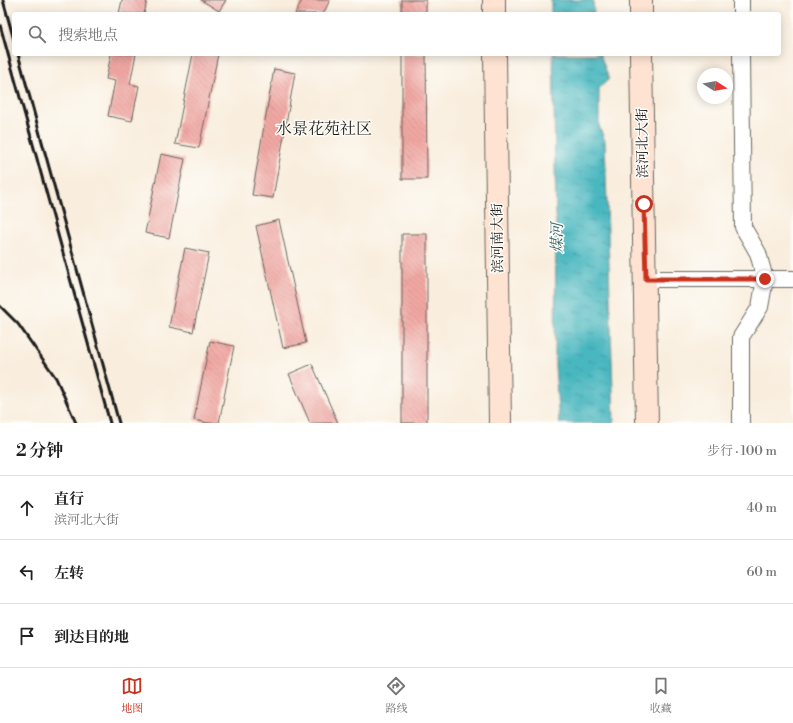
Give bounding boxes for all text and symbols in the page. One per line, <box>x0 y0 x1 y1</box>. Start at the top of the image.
search box <box>12 12 781 56</box>
icon: search <box>26 23 48 45</box>
text: 搜索地点 <box>58 26 118 45</box>
north arrow <box>697 68 733 104</box>
street label: 滨河北大街 <box>633 108 653 178</box>
district label: 水景花苑社区 <box>276 119 372 139</box>
route start <box>635 195 653 213</box>
street label: 滨河南大街 <box>488 203 508 273</box>
water label: 煤河 <box>548 220 567 253</box>
route end <box>756 270 774 288</box>
text: 2 分钟 <box>16 440 63 462</box>
text: 步行 · 100 m <box>707 443 777 459</box>
text: 直行 <box>54 490 84 509</box>
icon: ahead <box>16 497 38 519</box>
text: 40 m <box>747 500 777 516</box>
text: 滨河北大街 <box>54 512 119 528</box>
icon: left <box>16 561 38 583</box>
text: 左转 <box>54 564 84 583</box>
text: 60 m <box>746 564 777 580</box>
icon: arrive <box>16 625 38 647</box>
text: 到达目的地 <box>54 628 129 647</box>
tab: 地图 <box>121 675 143 716</box>
tab: 路线 <box>385 675 407 716</box>
tab: 收藏 <box>650 675 672 716</box>

